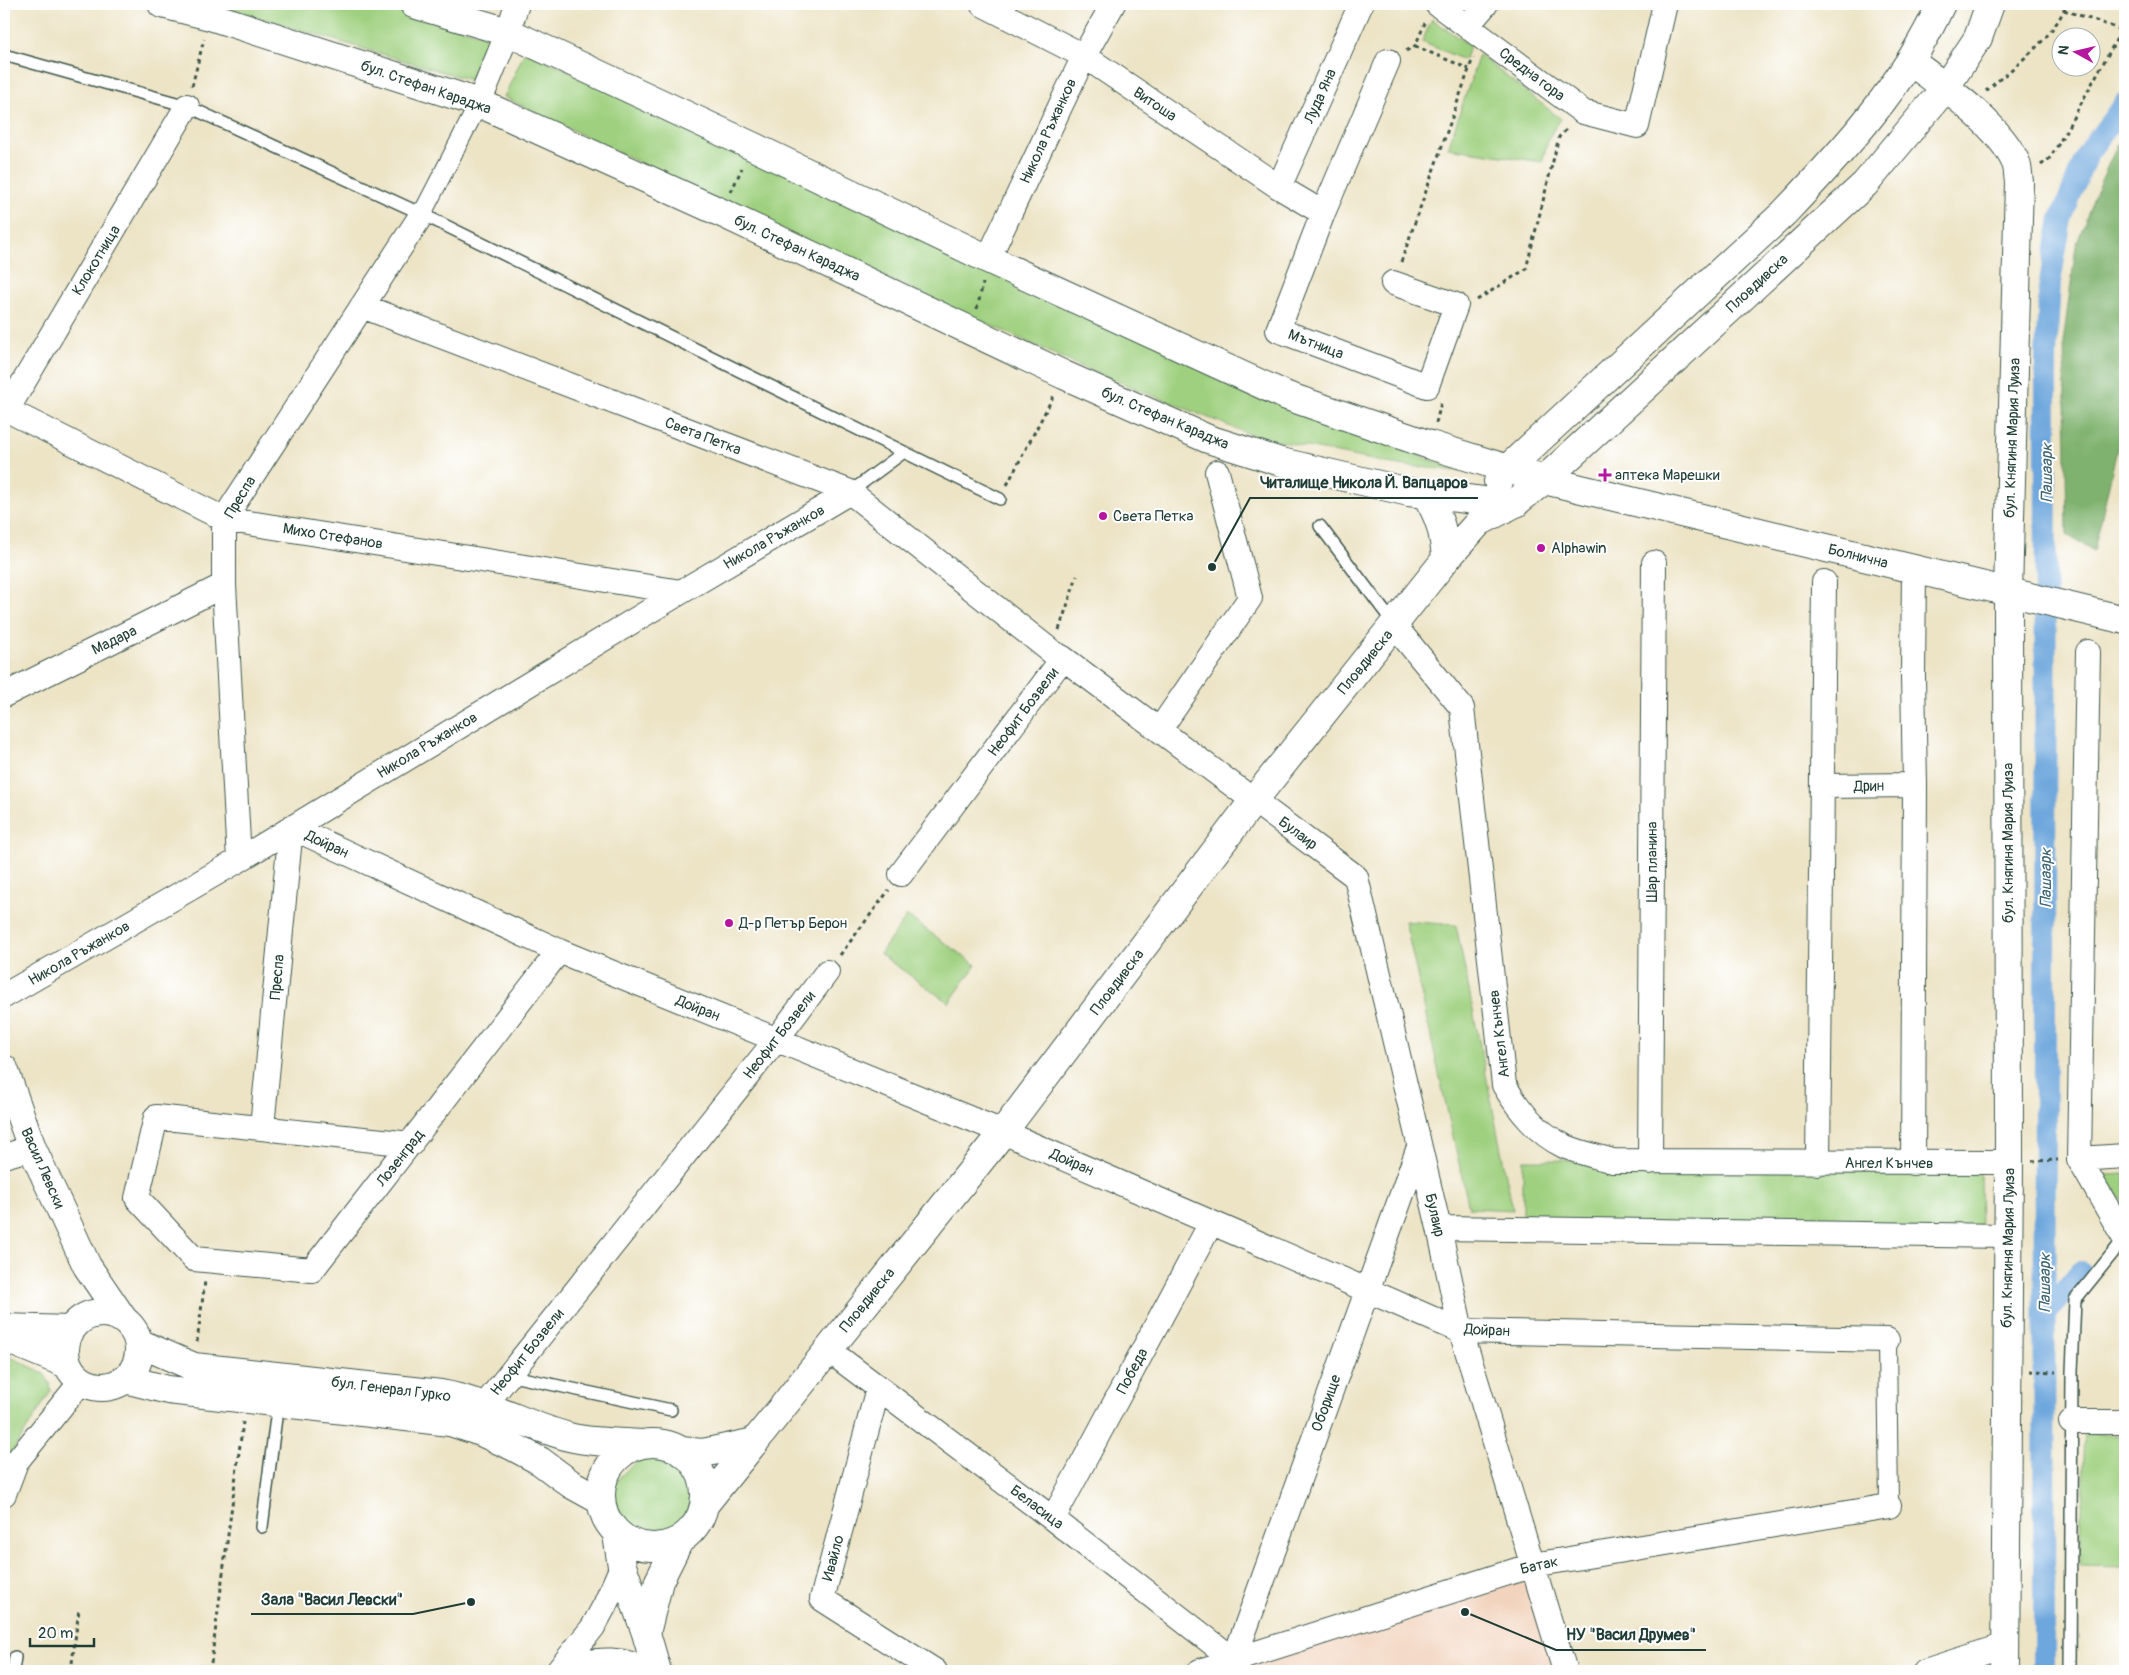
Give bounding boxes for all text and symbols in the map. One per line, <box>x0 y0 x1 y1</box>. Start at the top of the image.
north arrow <box>2052 28 2102 78</box>
street label: Средна гора <box>1495 43 1568 105</box>
text: N <box>2055 44 2073 56</box>
street label: бул. Стефан Караджа <box>358 56 494 119</box>
street label: Луда Яна <box>1300 66 1341 127</box>
street label: Никола Ръжанков <box>1016 76 1081 187</box>
street label: Витоша <box>1129 83 1180 126</box>
street label: бул. Стефан Караджа <box>731 211 863 286</box>
street label: Клокотница <box>68 222 125 299</box>
street label: Пловдивска <box>1722 250 1792 317</box>
street label: Мътница <box>1285 325 1346 364</box>
street label: бул. Княгиня Мария Луиза <box>2000 358 2025 518</box>
street label: бул. Стефан Караджа <box>1098 383 1232 454</box>
street label: Света Петка <box>662 413 744 460</box>
water label: Пашаарк <box>2037 442 2057 503</box>
place label: аптека Марешки <box>1615 466 1720 485</box>
callout: Читалище Никола Й. Вапцаров <box>1250 467 1478 498</box>
marker: аптека Марешки <box>1599 469 1611 481</box>
street label: Преспа <box>221 473 260 522</box>
text: Читалище Никола Й. Вапцаров <box>1260 473 1468 493</box>
street label: Никола Ръжанков <box>720 501 828 574</box>
place label: Света Петка <box>1113 507 1193 526</box>
marker: Света Петка <box>1097 510 1109 522</box>
street label: Михо Стефанов <box>282 519 384 554</box>
place label: Alphawin <box>1551 539 1607 558</box>
street label: Болнична <box>1826 540 1890 573</box>
marker: Alphawin <box>1535 542 1547 554</box>
street label: Мадара <box>89 621 140 659</box>
street label: Пловдивска <box>1334 626 1397 698</box>
street label: Неофит Бозвели <box>984 664 1063 761</box>
street label: Никола Ръжанков <box>373 708 481 783</box>
street label: бул. Княгиня Мария Луиза <box>1999 763 2018 923</box>
street label: Дрин <box>1853 777 1884 796</box>
street label: Булаир <box>1274 813 1321 854</box>
street label: Шар планина <box>1643 822 1662 902</box>
street label: Дойран <box>301 826 352 863</box>
water label: Пашаарк <box>2036 847 2056 908</box>
place label: Д-р Петър Берон <box>738 914 847 933</box>
street label: Никола Ръжанков <box>25 917 133 990</box>
marker: Д-р Петър Берон <box>723 917 735 929</box>
street label: Пловдивска <box>1086 946 1148 1019</box>
street label: Преспа <box>266 953 289 1001</box>
street label: Неофит Бозвели <box>739 987 820 1083</box>
street label: Ангел Кънчев <box>1485 989 1514 1079</box>
street label: Дойран <box>672 991 723 1026</box>
street label: Васил Левски <box>16 1125 69 1212</box>
street label: Лозенград <box>372 1126 429 1191</box>
street label: Дойран <box>1046 1144 1097 1180</box>
street label: Ангел Кънчев <box>1845 1154 1933 1173</box>
street label: бул. Княгиня Мария Луиза <box>1998 1168 2019 1328</box>
street label: Булаир <box>1420 1192 1449 1239</box>
water label: Пашаарк <box>2035 1252 2055 1313</box>
street label: Пловдивска <box>836 1264 899 1336</box>
street label: Неофит Бозвели <box>486 1305 569 1400</box>
street label: Дойран <box>1463 1320 1510 1341</box>
street label: Победа <box>1113 1345 1152 1397</box>
street label: Оборище <box>1307 1371 1346 1434</box>
street label: бул. Генерал Гурко <box>330 1373 452 1406</box>
street label: Беласица <box>1006 1481 1067 1534</box>
street label: Ивайло <box>818 1533 849 1583</box>
street label: Батак <box>1518 1552 1560 1579</box>
callout: Зала "Васил Левски" <box>251 1583 413 1614</box>
text: Зала "Васил Левски" <box>261 1590 403 1610</box>
scale bar <box>30 1615 94 1647</box>
callout: НУ "Васил Друмев" <box>1556 1619 1706 1650</box>
text: 20 m <box>38 1624 73 1643</box>
text: НУ "Васил Друмев" <box>1566 1625 1696 1645</box>

